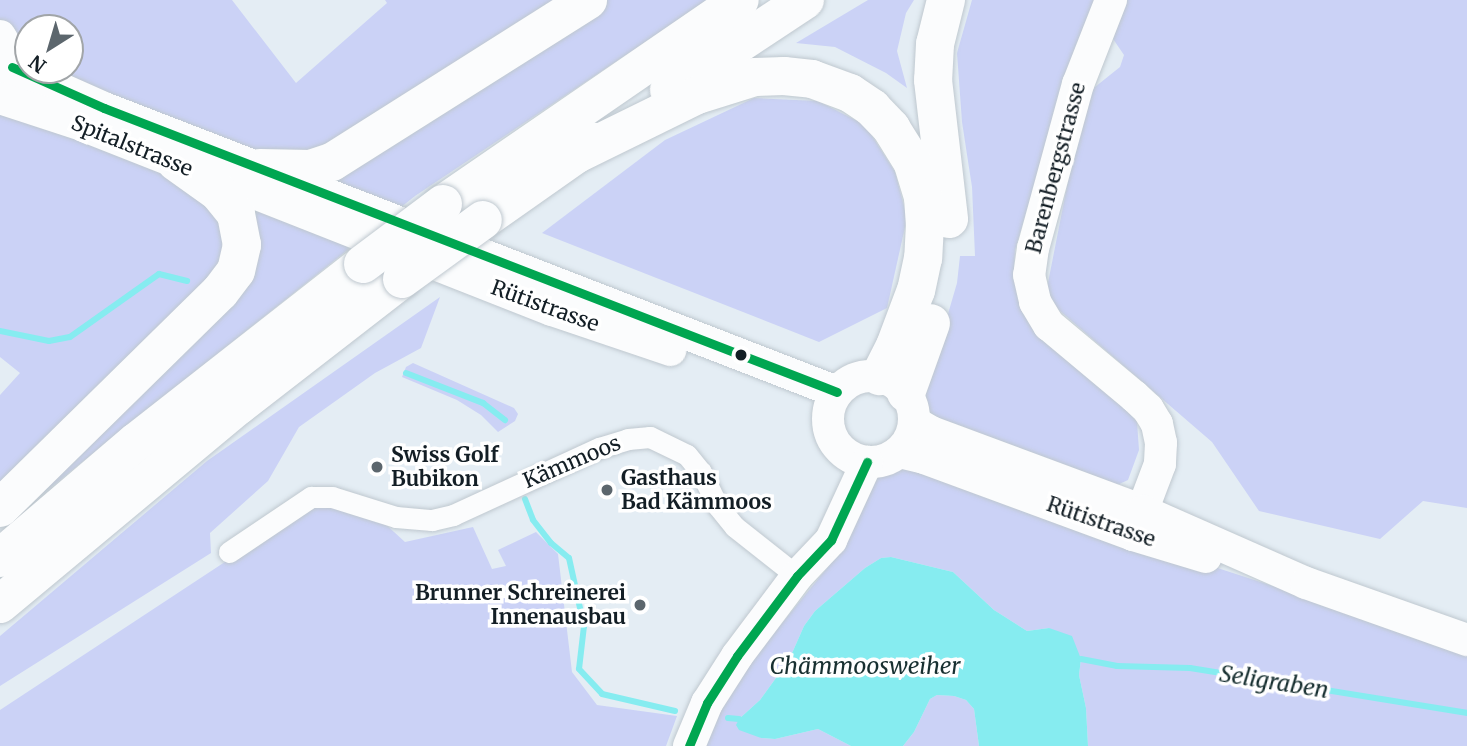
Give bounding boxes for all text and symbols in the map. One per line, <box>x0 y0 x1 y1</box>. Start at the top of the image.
north arrow <box>14 14 84 84</box>
text: N <box>24 50 51 78</box>
street label: Barenbergstrasse <box>1021 80 1091 256</box>
street label: Spitalstrasse <box>68 110 196 182</box>
street label: Rütistrasse <box>488 275 602 337</box>
unlabelled marker <box>734 348 748 362</box>
street label: Kämmoos <box>519 430 625 494</box>
place label: Swiss Golf Bubikon <box>391 442 499 492</box>
marker: Swiss Golf Bubikon <box>369 459 385 475</box>
place label: Gasthaus Bad Kämmoos <box>621 465 772 515</box>
marker: Gasthaus Bad Kämmoos <box>599 482 615 498</box>
street label: Rütistrasse <box>1043 492 1159 552</box>
place label: Brunner Schreinerei Innenausbau <box>415 580 626 630</box>
marker: Brunner Schreinerei Innenausbau <box>632 597 648 613</box>
water label: Chämmoosweiher <box>769 652 961 680</box>
water label: Seligraben <box>1218 660 1330 704</box>

